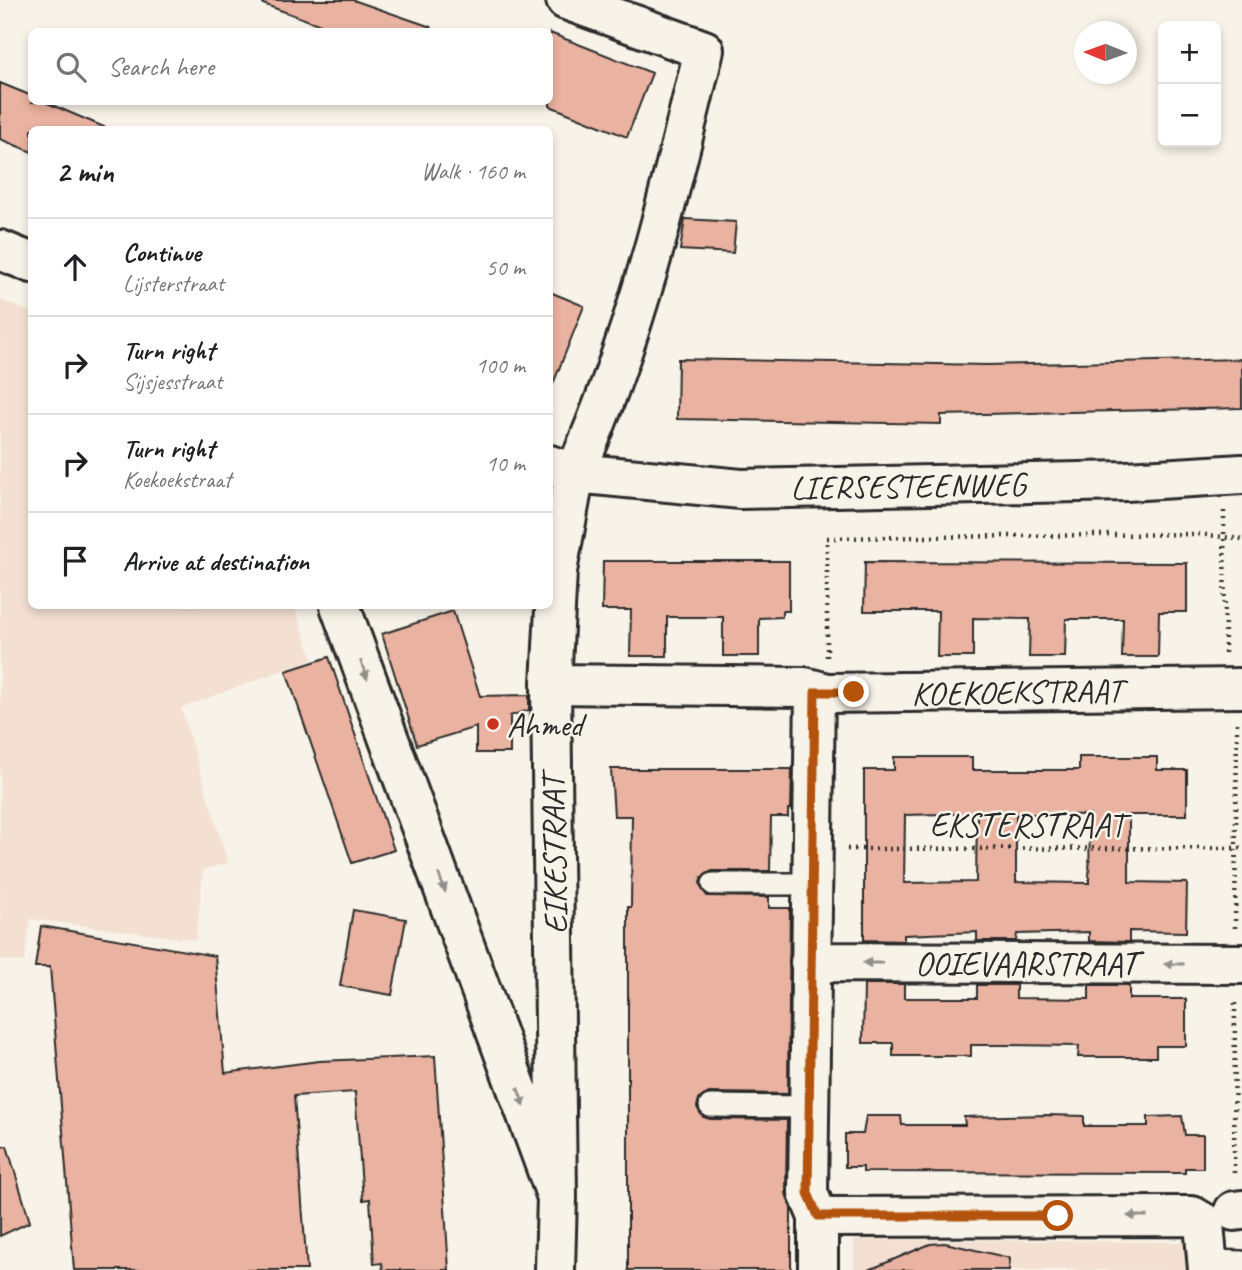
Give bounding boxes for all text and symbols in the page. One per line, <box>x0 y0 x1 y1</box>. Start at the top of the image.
north arrow <box>1074 21 1137 84</box>
map controls <box>1158 21 1221 147</box>
button: + <box>1158 21 1221 84</box>
search box <box>28 28 553 105</box>
icon: search <box>52 48 90 86</box>
text: Search here <box>108 50 214 83</box>
button: − <box>1158 84 1221 147</box>
text: 2 min <box>56 153 113 191</box>
text: Walk · 160 m <box>421 157 525 186</box>
text: Continue <box>123 236 201 269</box>
icon: ahead <box>56 248 94 286</box>
text: 50 m <box>486 253 525 282</box>
text: Lijsterstraat <box>123 269 224 298</box>
text: Turn right <box>123 334 214 367</box>
icon: right <box>56 346 94 384</box>
text: 100 m <box>476 351 525 380</box>
text: Sijsjesstraat <box>123 367 222 396</box>
text: Turn right <box>123 432 214 465</box>
icon: right <box>56 444 94 482</box>
text: 10 m <box>486 449 525 478</box>
street label: LIERSESTEENWEG <box>790 463 1029 509</box>
text: Koekoekstraat <box>123 465 231 494</box>
icon: arrive <box>56 542 94 580</box>
text: Arrive at destination <box>123 545 309 578</box>
one-way arrow <box>358 659 369 680</box>
street label: KOEKOEKSTRAAT <box>911 669 1130 715</box>
route end <box>838 676 869 707</box>
place label: Ahmed <box>507 704 588 746</box>
marker: Ahmed <box>485 716 501 732</box>
street label: EIKESTRAAT <box>531 768 576 934</box>
street label: EKSTERSTRAAT <box>930 804 1132 846</box>
one-way arrow <box>437 873 448 894</box>
street label: OOIEVAARSTRAAT <box>915 943 1145 985</box>
one-way arrow <box>862 957 884 969</box>
one-way arrow <box>1163 958 1185 970</box>
one-way arrow <box>515 1086 526 1107</box>
route start <box>1042 1200 1073 1231</box>
one-way arrow <box>1126 1210 1148 1222</box>

